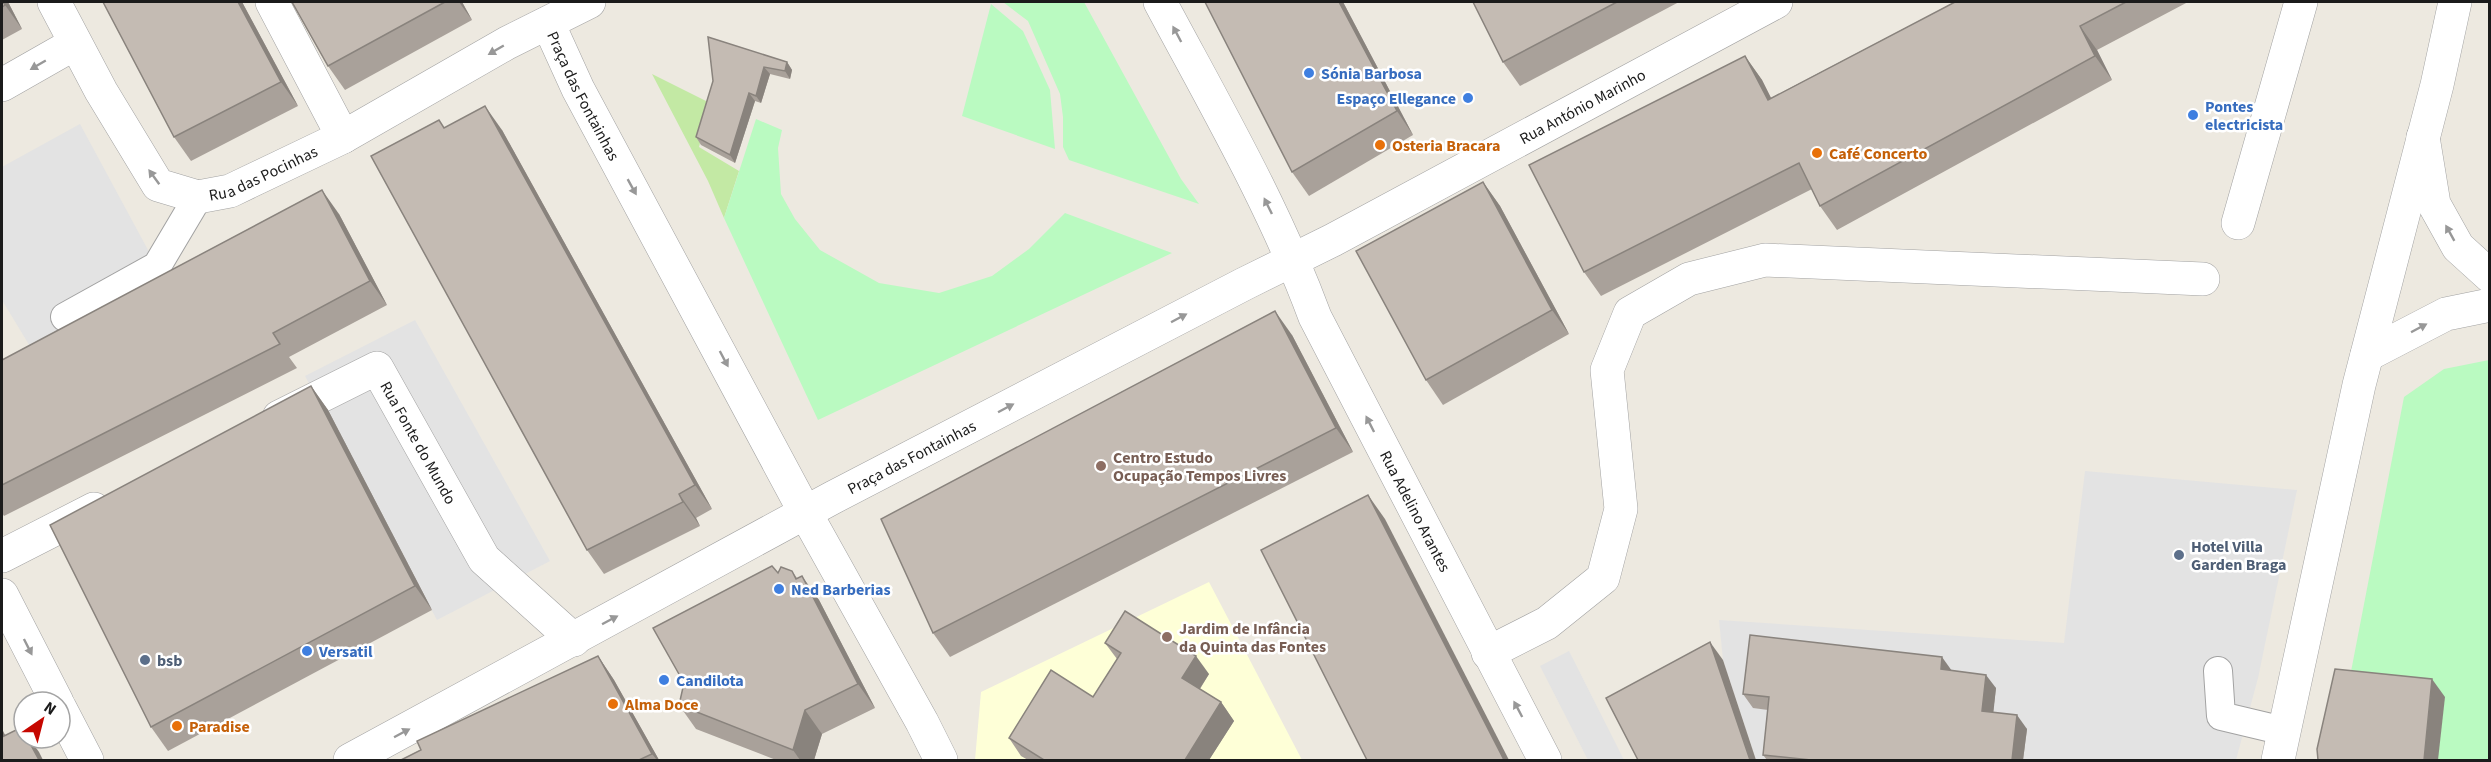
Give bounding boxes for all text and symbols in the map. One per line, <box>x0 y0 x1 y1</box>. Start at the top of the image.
one-way arrow <box>1172 25 1182 42</box>
street label: Praça das Fontainhas <box>541 28 625 165</box>
one-way arrow <box>487 45 504 55</box>
one-way arrow <box>30 59 46 70</box>
place label: Sónia Barbosa <box>1321 63 1422 85</box>
street label: Rua António Marinho <box>1516 64 1650 150</box>
marker: Sónia Barbosa <box>1302 66 1316 80</box>
place label: Espaço Ellegance <box>1336 88 1456 110</box>
marker: Espaço Ellegance <box>1461 91 1475 105</box>
place label: Pontes electricista <box>2205 96 2283 136</box>
marker: Pontes electricista <box>2186 108 2200 122</box>
place label: Osteria Bracara <box>1392 135 1500 157</box>
marker: Osteria Bracara <box>1373 138 1387 152</box>
street label: Rua das Pocinhas <box>207 141 322 207</box>
place label: Café Concerto <box>1829 143 1927 165</box>
marker: Café Concerto <box>1810 146 1824 160</box>
one-way arrow <box>148 170 160 186</box>
one-way arrow <box>627 179 637 196</box>
one-way arrow <box>1264 198 1273 215</box>
one-way arrow <box>2446 225 2456 242</box>
one-way arrow <box>1170 313 1187 323</box>
one-way arrow <box>2411 323 2428 333</box>
one-way arrow <box>719 351 729 368</box>
street label: Rua Fonte do Mundo <box>375 377 461 509</box>
one-way arrow <box>998 403 1015 413</box>
street label: Praça das Fontainhas <box>844 415 980 500</box>
one-way arrow <box>1365 415 1375 432</box>
place label: Centro Estudo Ocupação Tempos Livres <box>1113 447 1286 487</box>
street label: Rua Adelino Arantes <box>1374 447 1456 576</box>
marker: Centro Estudo Ocupação Tempos Livres <box>1094 459 1108 473</box>
place label: Hotel Villa Garden Braga <box>2191 536 2286 576</box>
marker: Hotel Villa Garden Braga <box>2172 548 2186 562</box>
place label: Ned Barberias <box>791 579 891 601</box>
marker: Ned Barberias <box>772 582 786 596</box>
one-way arrow <box>602 615 619 625</box>
place label: Jardim de Infância da Quinta das Fontes <box>1179 618 1326 658</box>
marker: Jardim de Infância da Quinta das Fontes <box>1160 630 1174 644</box>
one-way arrow <box>24 638 33 655</box>
place label: Versatil <box>318 641 373 663</box>
marker: Versatil <box>300 644 314 658</box>
place label: bsb <box>157 650 182 672</box>
marker: bsb <box>138 653 152 667</box>
place label: Candilota <box>676 670 744 692</box>
marker: Candilota <box>657 673 671 687</box>
north arrow <box>12 690 72 750</box>
place label: Alma Doce <box>624 694 698 716</box>
text: N <box>39 696 61 721</box>
marker: Alma Doce <box>606 697 620 711</box>
one-way arrow <box>1513 700 1523 717</box>
place label: Paradise <box>189 716 250 738</box>
marker: Paradise <box>170 719 184 733</box>
one-way arrow <box>393 728 410 738</box>

